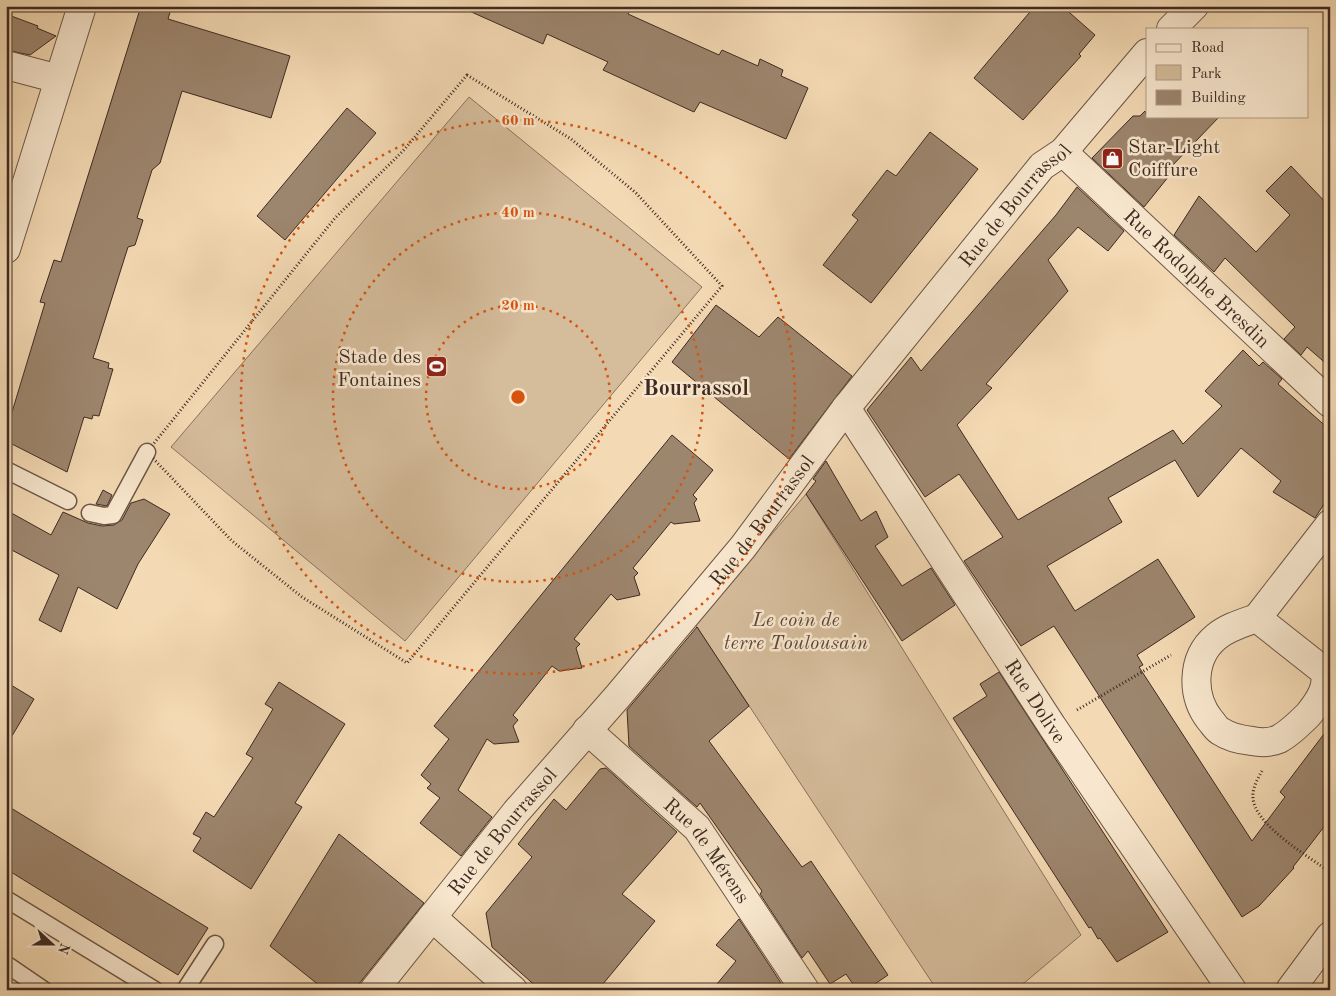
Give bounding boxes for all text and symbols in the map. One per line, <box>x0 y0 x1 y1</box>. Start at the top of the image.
legend <box>1146 28 1308 118</box>
text: Road <box>1191 41 1225 56</box>
text: Park <box>1191 67 1222 82</box>
text: Building <box>1191 91 1246 106</box>
text: 60 m <box>501 114 535 129</box>
place label: Star-Light Coiffure <box>1128 138 1220 181</box>
street label: Rue de Bourrassol <box>956 142 1077 272</box>
shop icon: Star-Light Coiffure <box>1100 146 1124 170</box>
text: 40 m <box>501 206 535 221</box>
street label: Rue Rodolphe Bresdin <box>1119 206 1273 353</box>
text: 20 m <box>501 299 535 314</box>
place label: Stade des Fontaines <box>337 348 421 391</box>
sports icon: Stade des Fontaines <box>425 355 449 379</box>
district label: Bourrassol <box>643 378 749 400</box>
centre of rings <box>509 388 527 406</box>
street label: Rue de Bourrassol <box>707 453 819 591</box>
park label: Le coin de terre Toulousain <box>724 611 868 654</box>
street label: Rue Dolive <box>1000 657 1069 747</box>
street label: Rue de Bourrassol <box>446 765 562 900</box>
street label: Rue de Mérens <box>659 795 752 908</box>
north arrow <box>28 918 78 968</box>
text: N <box>55 941 72 956</box>

